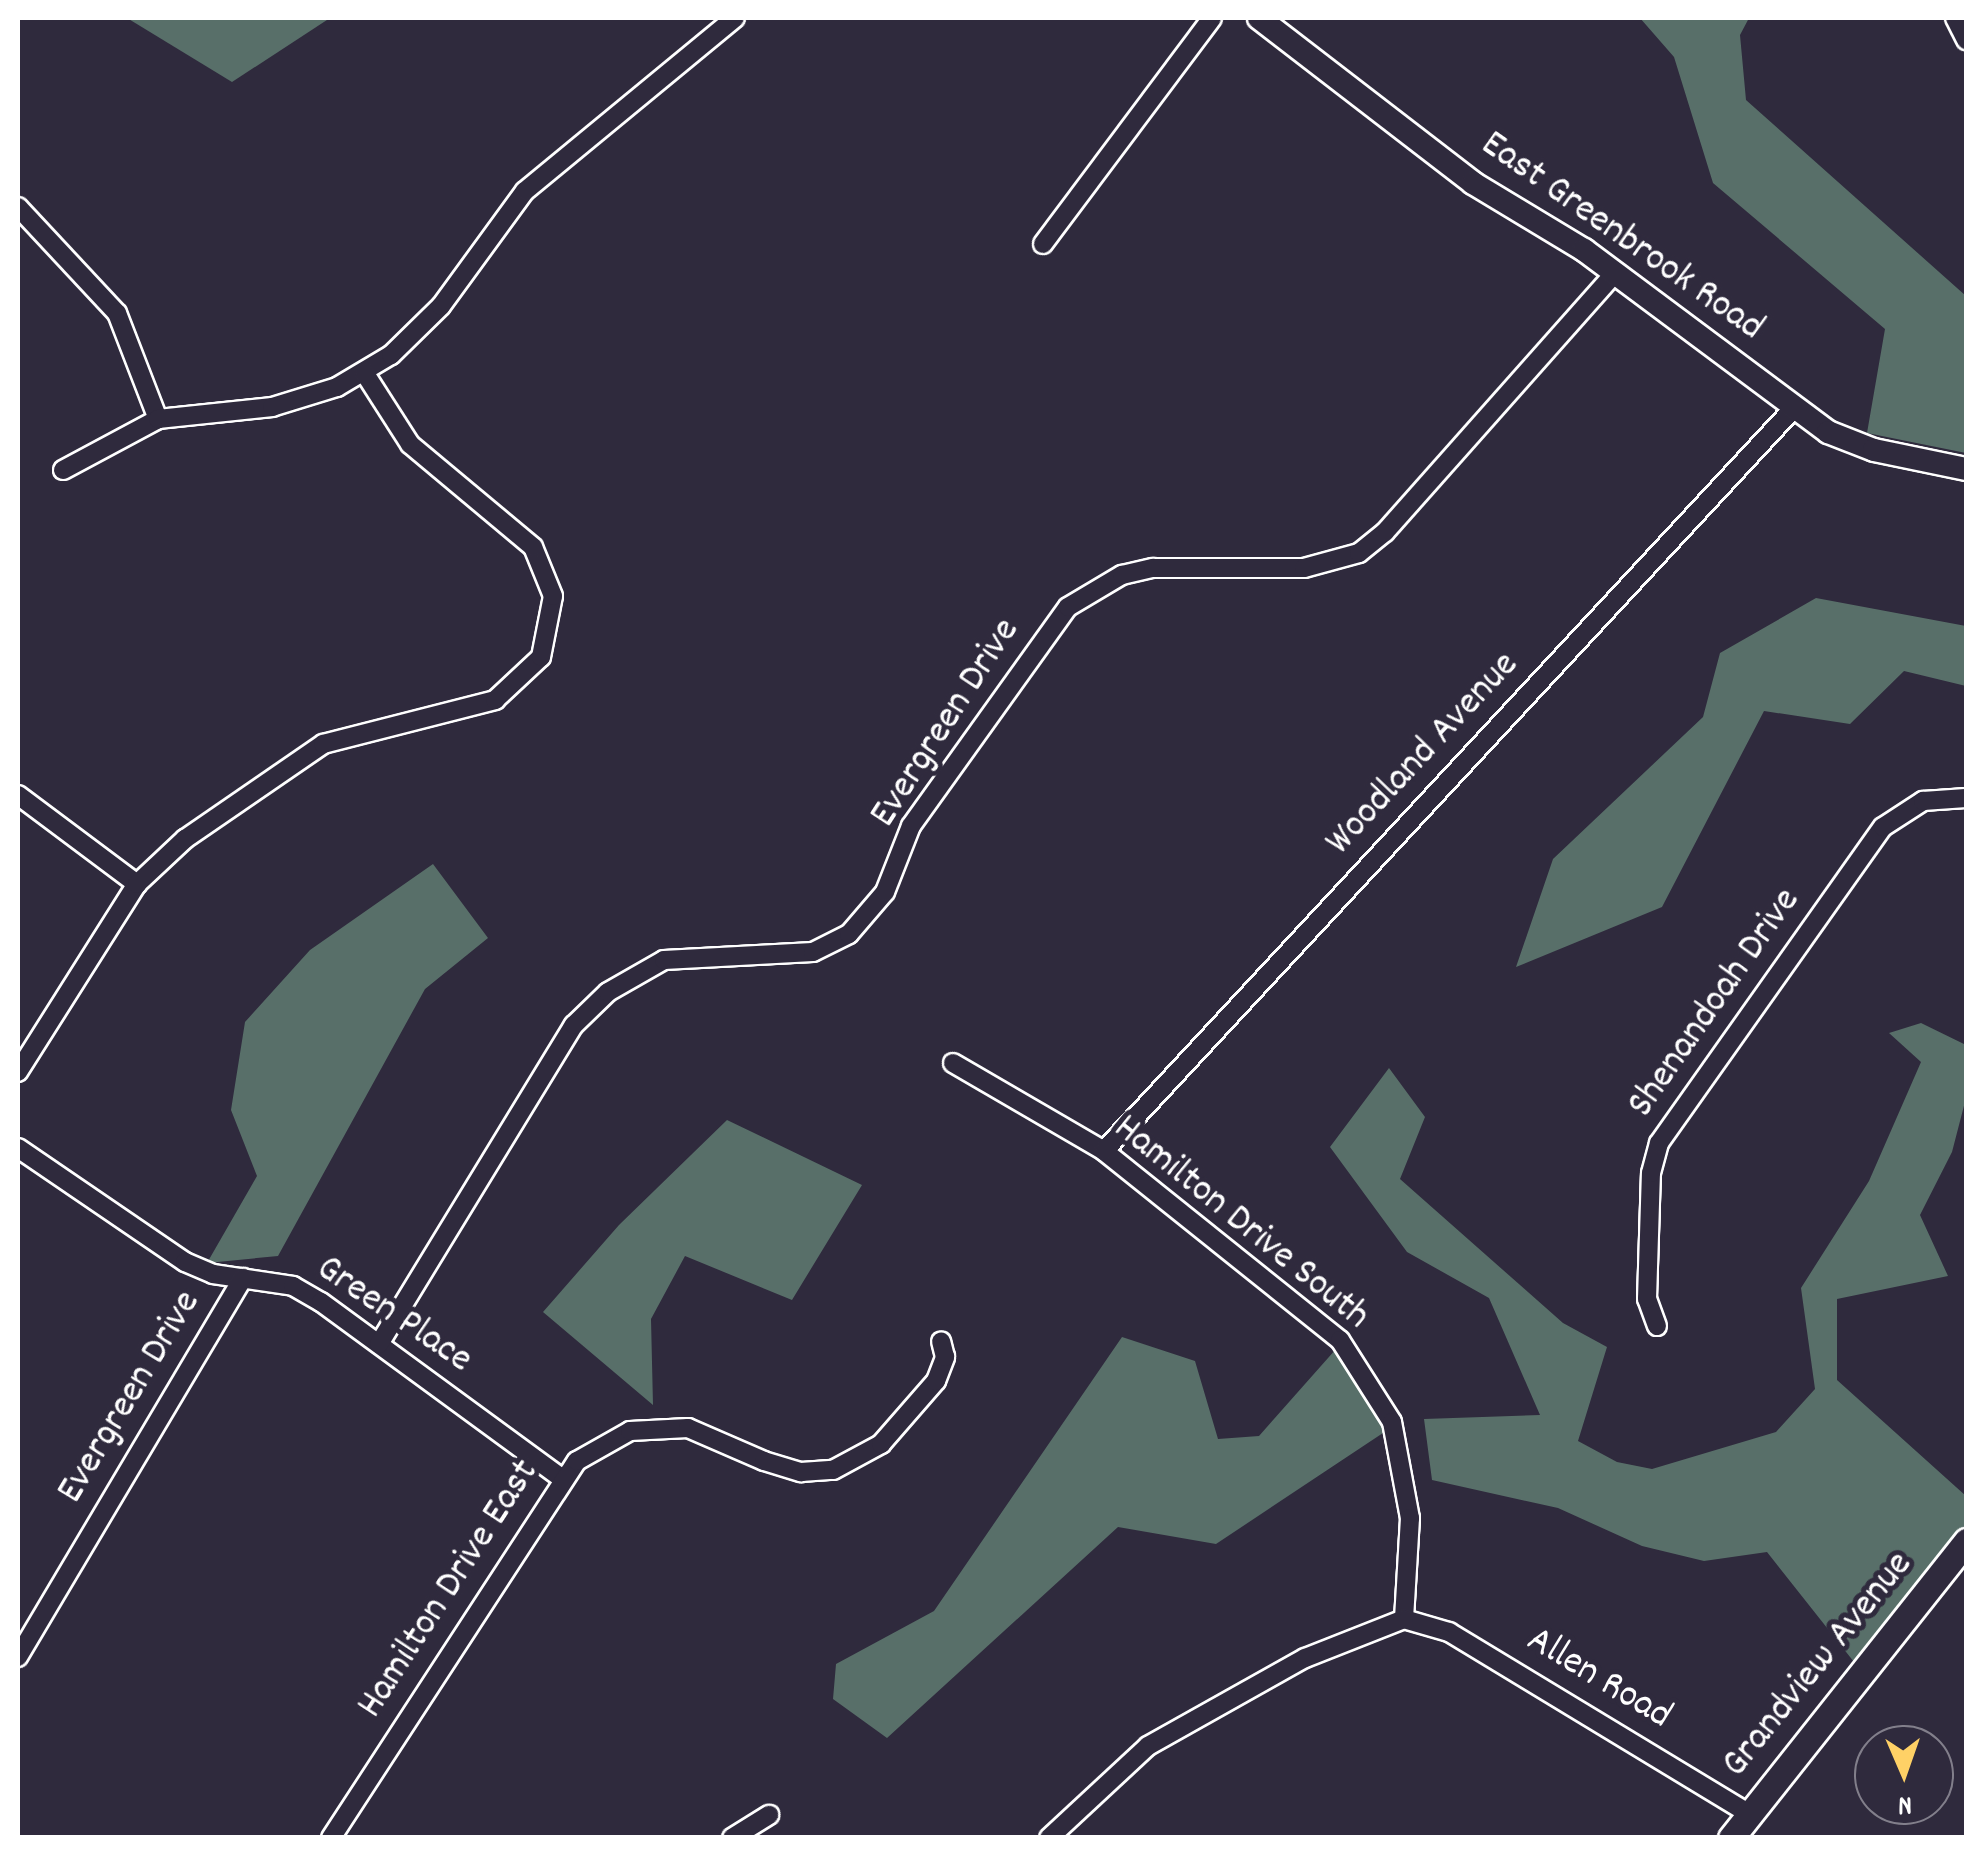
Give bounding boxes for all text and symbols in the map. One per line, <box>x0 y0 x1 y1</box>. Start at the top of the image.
street label: East Greenbrook Road <box>1470 122 1772 354</box>
street label: Evergreen Drive <box>862 610 1032 838</box>
street label: Woodland Avenue <box>1317 643 1531 867</box>
street label: Shenandoah Drive <box>1619 880 1813 1128</box>
street label: Hamilton Drive South <box>1102 1106 1378 1342</box>
street label: Green Place <box>306 1246 480 1386</box>
street label: Evergreen Drive <box>49 1283 213 1513</box>
street label: Hamilton Drive East <box>349 1452 551 1728</box>
street label: Grandview Avenue <box>1713 1543 1925 1789</box>
street label: Allen Road <box>1517 1618 1679 1742</box>
north arrow <box>1854 1725 1954 1825</box>
text: N <box>1897 1783 1913 1823</box>

